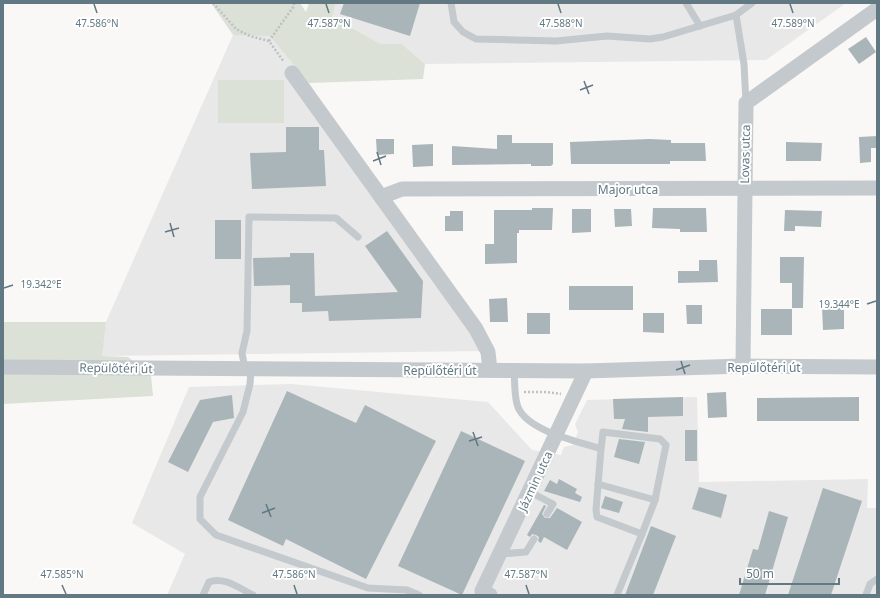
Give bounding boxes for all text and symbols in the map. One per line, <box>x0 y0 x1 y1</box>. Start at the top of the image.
text: 47.586°N <box>75 16 119 30</box>
text: 47.587°N <box>307 16 351 30</box>
text: 47.588°N <box>539 16 583 30</box>
text: 47.589°N <box>771 16 815 30</box>
street label: Lovas utca <box>736 124 754 184</box>
street label: Major utca <box>598 181 658 198</box>
text: 19.342°E <box>20 277 62 291</box>
text: 19.344°E <box>818 297 860 311</box>
street label: Repülőtéri út <box>79 359 154 377</box>
street label: Repülőtéri út <box>727 359 801 376</box>
street label: Repülőtéri út <box>403 362 477 379</box>
street label: Jázmin utca <box>513 448 556 515</box>
scale bar <box>740 560 839 586</box>
text: 50 m <box>746 565 774 582</box>
text: 47.585°N <box>40 567 84 581</box>
text: 47.586°N <box>272 567 316 581</box>
text: 47.587°N <box>504 567 548 581</box>

